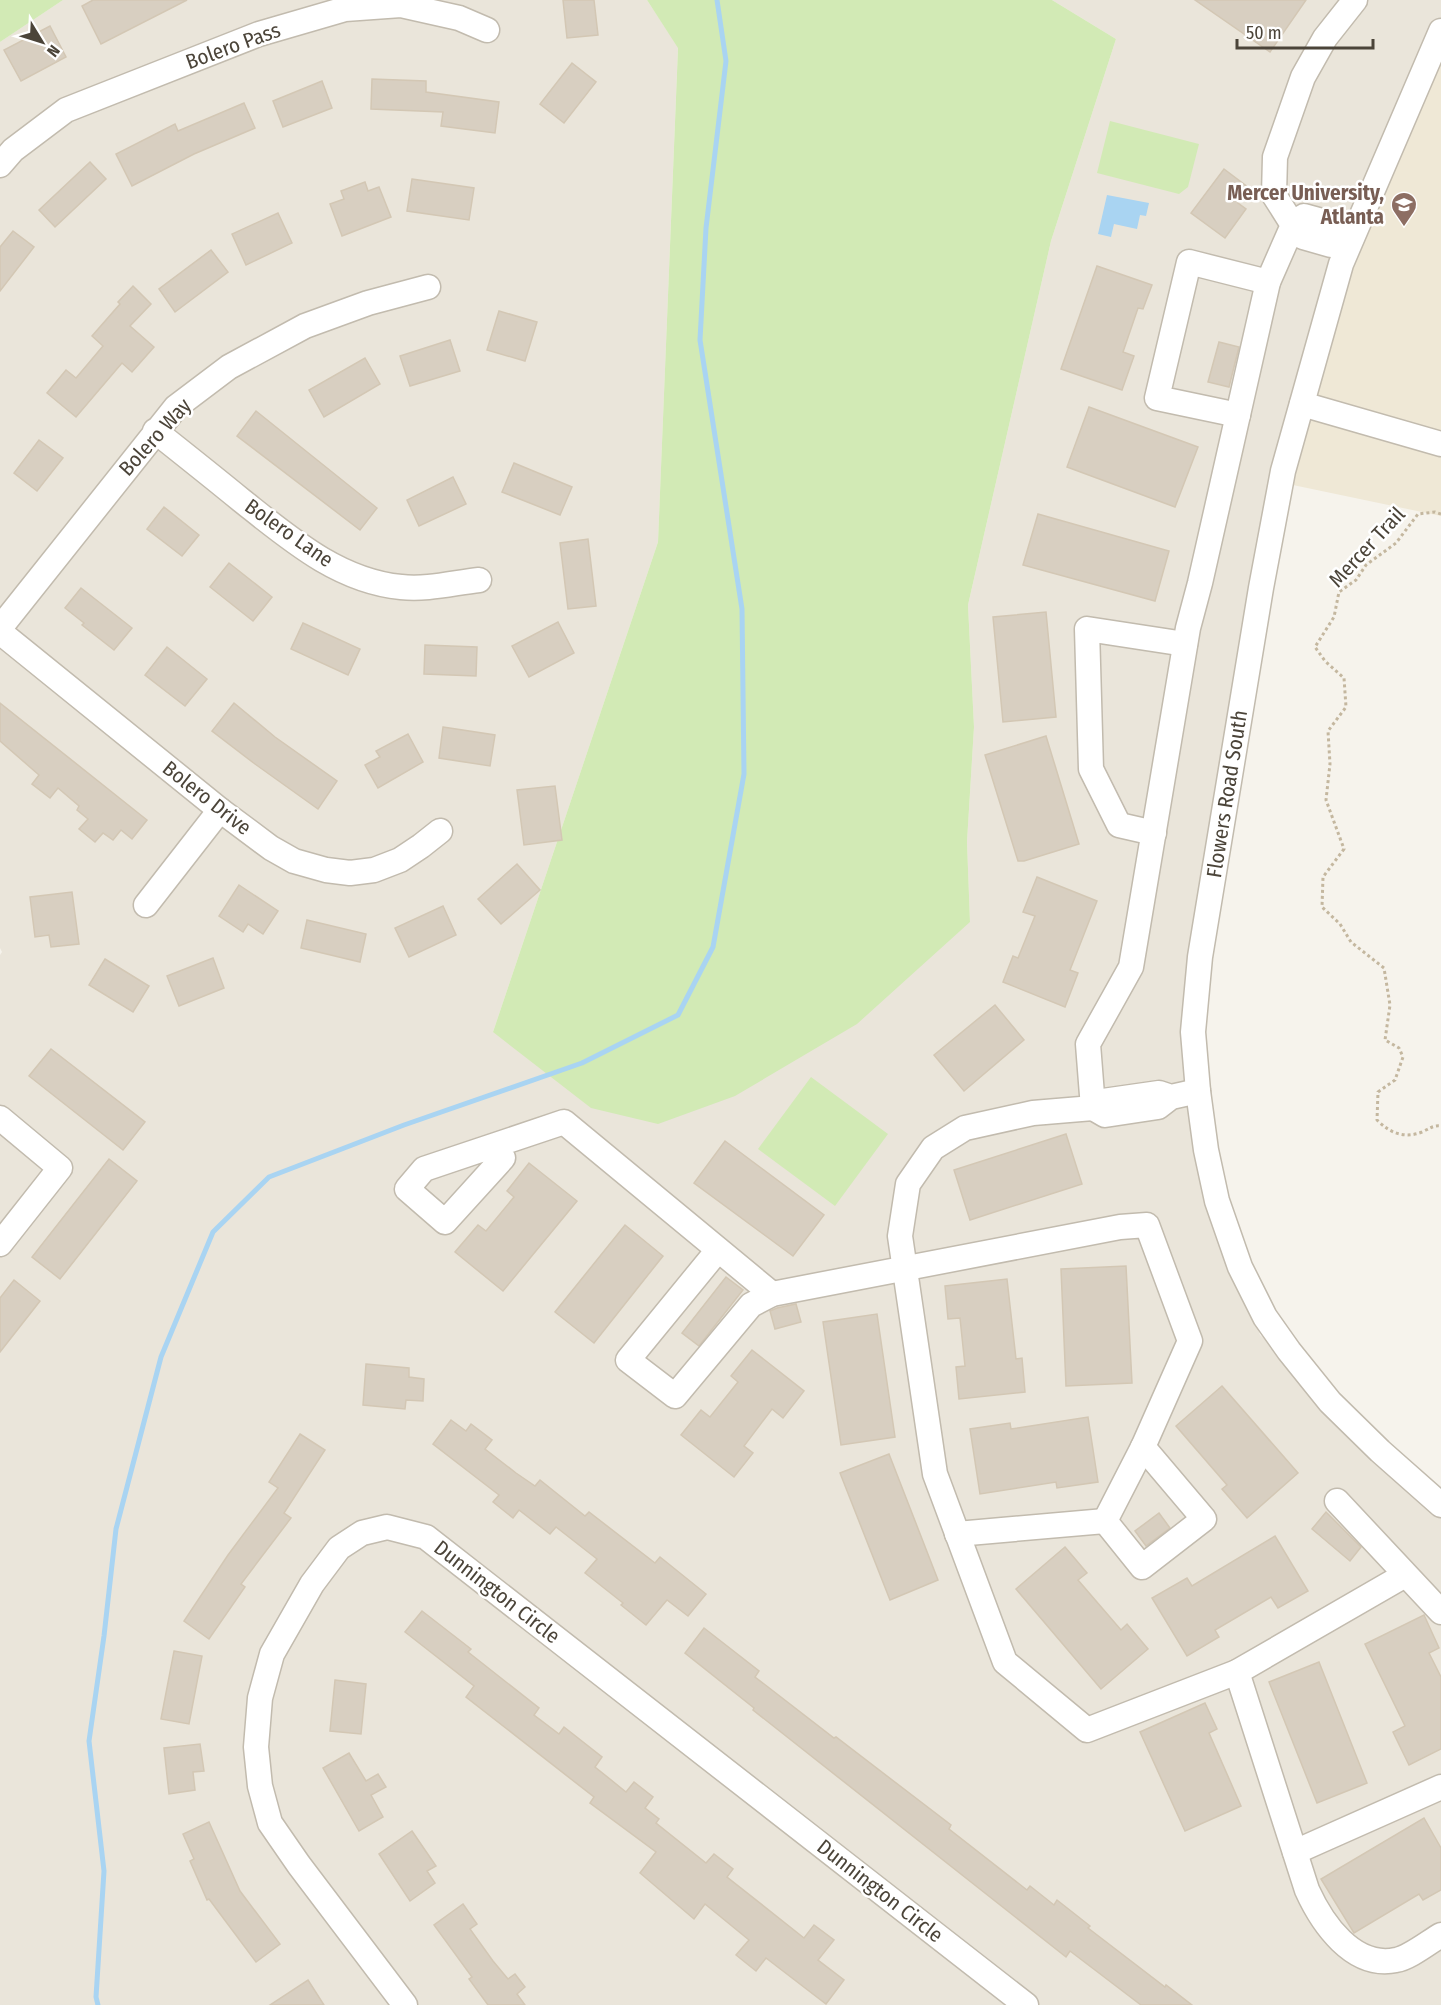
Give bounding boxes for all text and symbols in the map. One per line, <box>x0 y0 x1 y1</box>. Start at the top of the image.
north arrow <box>12 12 72 72</box>
scale bar <box>1237 12 1374 50</box>
street label: Bolero Pass <box>182 17 284 75</box>
text: 50 m <box>1246 22 1282 44</box>
text: N <box>43 41 64 61</box>
place label: Mercer University, Atlanta <box>1227 180 1384 230</box>
school or university icon: Mercer University, Atlanta <box>1389 190 1419 228</box>
street label: Bolero Way <box>113 392 197 481</box>
street label: Bolero Lane <box>240 493 338 573</box>
street label: Mercer Trail <box>1323 501 1411 592</box>
street label: Flowers Road South <box>1201 708 1253 880</box>
street label: Bolero Drive <box>157 755 257 841</box>
street label: Dunnington Circle <box>429 1535 565 1649</box>
street label: Dunnington Circle <box>812 1834 948 1948</box>

